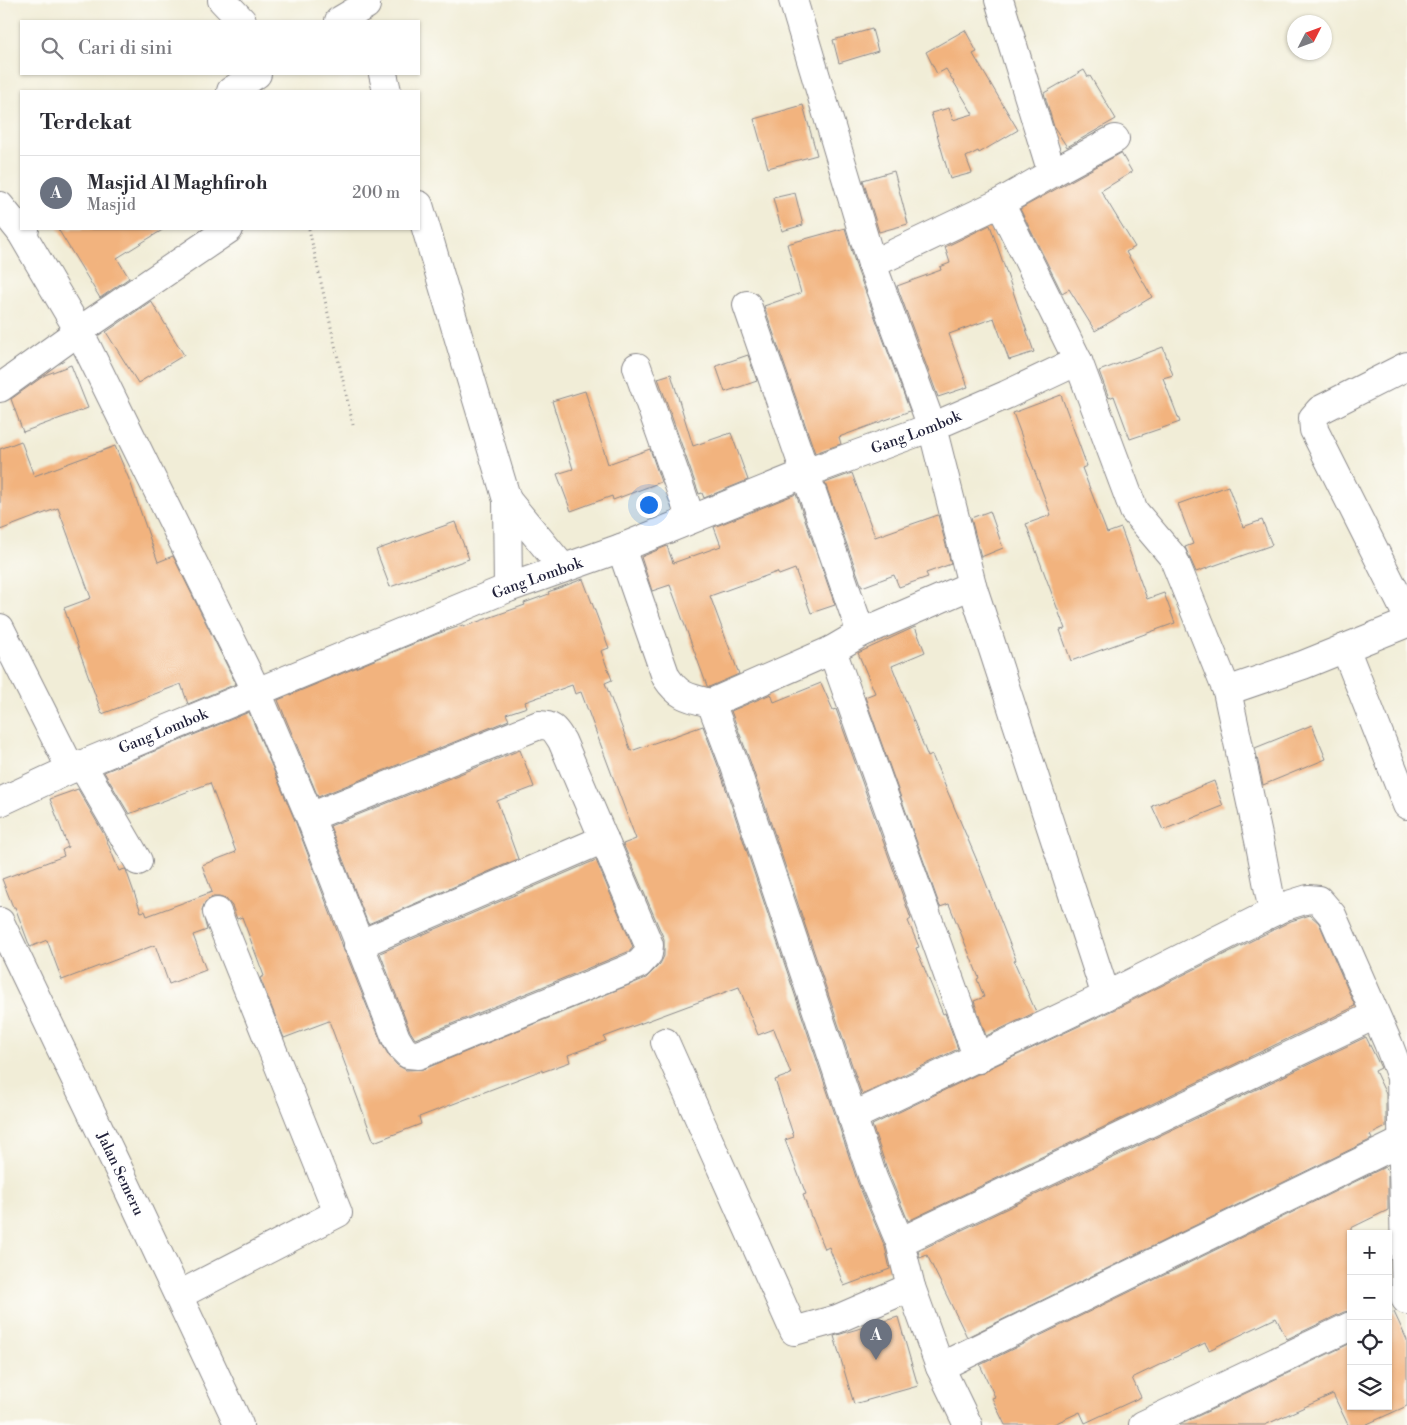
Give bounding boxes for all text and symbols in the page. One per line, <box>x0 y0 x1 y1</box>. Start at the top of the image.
north arrow <box>1287 15 1332 60</box>
search box <box>20 20 420 75</box>
icon: search <box>38 34 66 62</box>
text: Cari di sini <box>78 36 173 60</box>
text: Terdekat <box>40 110 131 136</box>
text: Masjid Al Maghfiroh <box>87 171 268 195</box>
text: A <box>50 183 62 203</box>
text: 200 m <box>352 183 400 203</box>
text: Masjid <box>87 195 136 215</box>
street label: Gang Lombok <box>868 406 965 458</box>
your location <box>636 492 662 518</box>
street label: Gang Lombok <box>489 553 586 603</box>
street label: Gang Lombok <box>116 703 212 758</box>
street label: Jalan Semeru <box>92 1128 149 1219</box>
map controls <box>1347 1230 1392 1410</box>
button: + <box>1347 1230 1392 1275</box>
button: − <box>1347 1275 1392 1320</box>
pin: A <box>860 1319 892 1360</box>
button: locate <box>1347 1320 1392 1365</box>
button: layers <box>1347 1365 1392 1410</box>

